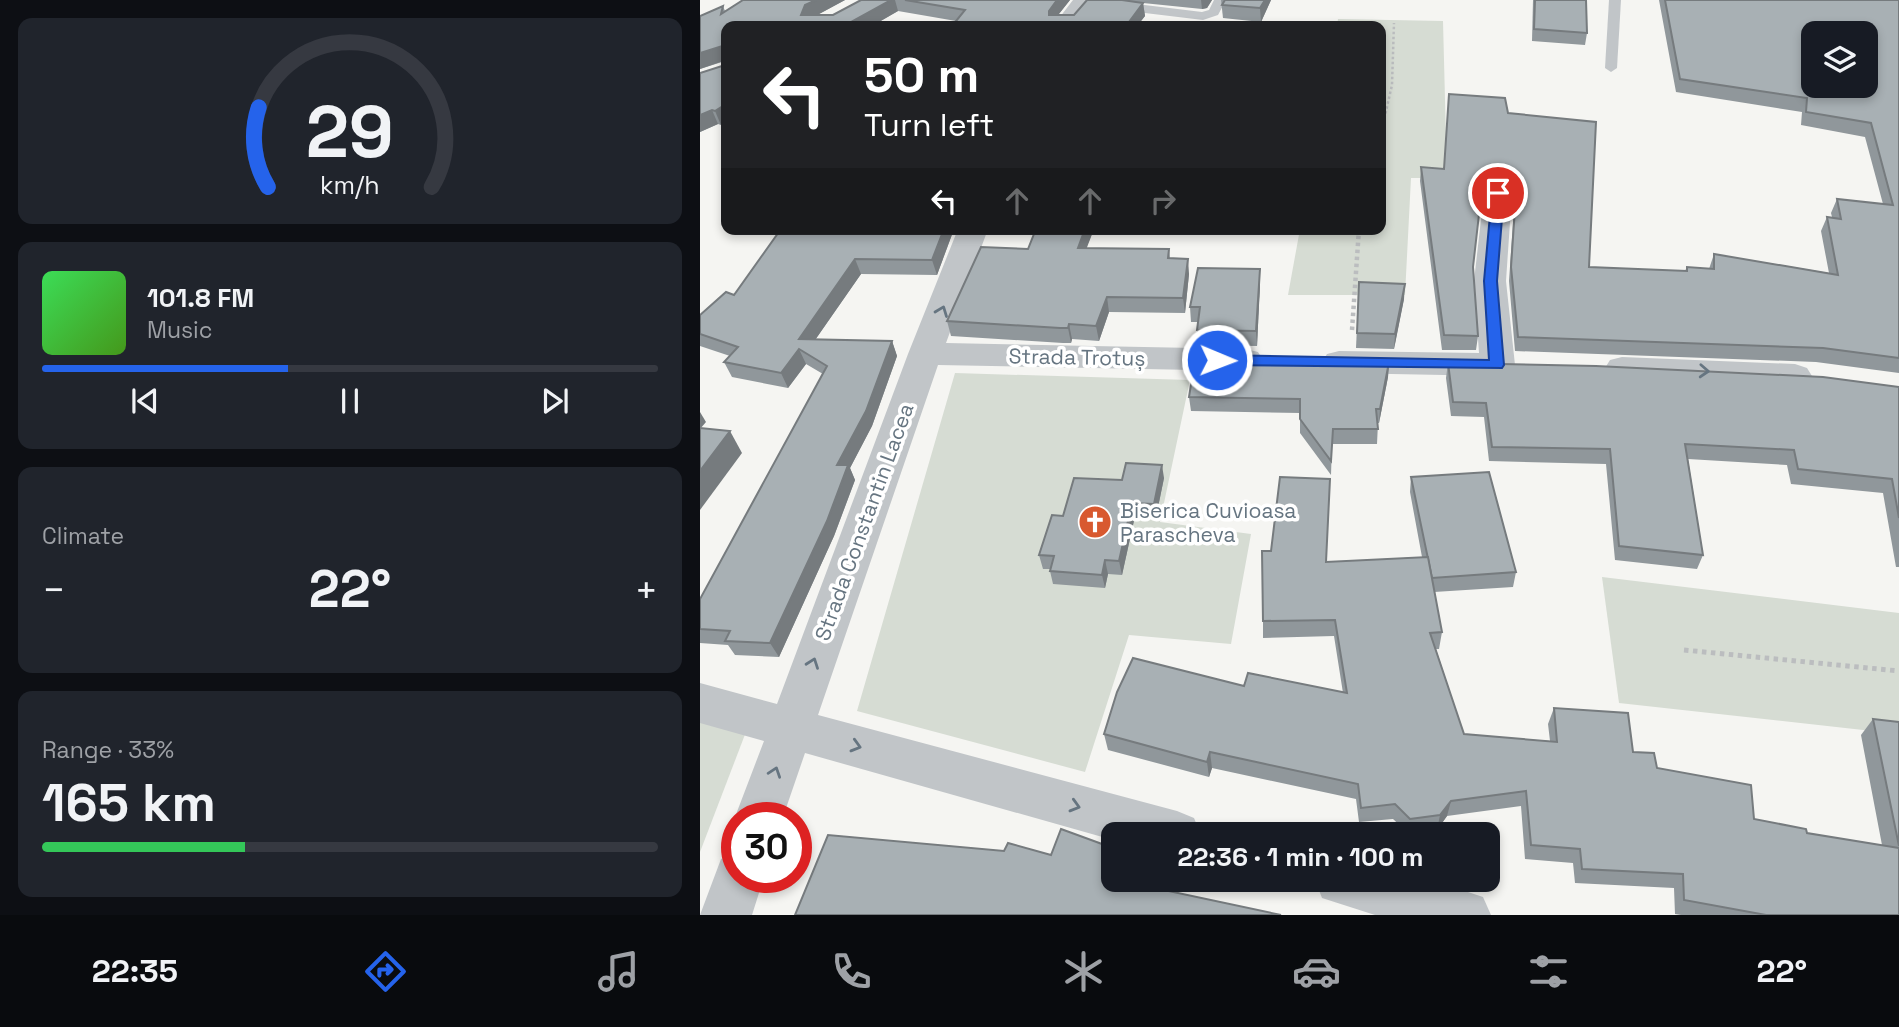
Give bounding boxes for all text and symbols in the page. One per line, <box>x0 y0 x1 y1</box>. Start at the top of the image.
map controls <box>1801 21 1878 98</box>
button: layers <box>1801 21 1878 98</box>
text: 50 m <box>864 44 979 106</box>
icon: left <box>749 49 840 140</box>
text: 29 <box>306 86 394 179</box>
text: Turn left <box>864 105 994 145</box>
pin <box>1468 163 1528 223</box>
text: km/h <box>320 169 380 201</box>
icon: arrive <box>1479 174 1517 212</box>
icon: left <box>925 182 963 220</box>
icon: ahead <box>998 182 1036 220</box>
icon: ahead <box>1071 182 1109 220</box>
icon: right <box>1144 182 1182 220</box>
text: 101.8 FM <box>147 281 254 315</box>
one-way arrow <box>933 306 947 318</box>
text: Music <box>147 315 212 345</box>
position arrow <box>1180 323 1254 397</box>
street label: Strada Trotuș <box>1008 342 1146 372</box>
one-way arrow <box>1698 364 1709 379</box>
icon: previous <box>126 382 164 420</box>
icon: pause <box>331 382 369 420</box>
icon: next <box>536 382 574 420</box>
street label: Strada Constantin Lacea <box>808 400 920 644</box>
place label: Biserica Cuvioasa Parascheva <box>1120 497 1296 548</box>
church icon: Biserica Cuvioasa Parascheva <box>1076 503 1114 541</box>
text: Climate <box>42 521 124 551</box>
text: 22° <box>309 556 391 622</box>
text: − <box>42 566 66 614</box>
text: + <box>634 566 658 614</box>
one-way arrow <box>805 658 819 670</box>
text: Range · 33% <box>42 735 174 765</box>
one-way arrow <box>849 737 861 752</box>
one-way arrow <box>767 767 781 779</box>
text: 165 km <box>42 770 216 836</box>
one-way arrow <box>1069 798 1081 813</box>
speed limit sign: 30 <box>721 802 812 893</box>
text: 22:36 · 1 min · 100 m <box>1177 840 1424 874</box>
icon: directions <box>361 947 410 996</box>
icon: music <box>594 947 643 996</box>
icon: phone <box>827 947 876 996</box>
icon: climate <box>1059 947 1108 996</box>
icon: car <box>1292 947 1341 996</box>
icon: filters <box>1524 947 1573 996</box>
text: 22:35 <box>92 951 178 991</box>
text: 22° <box>1757 951 1807 991</box>

